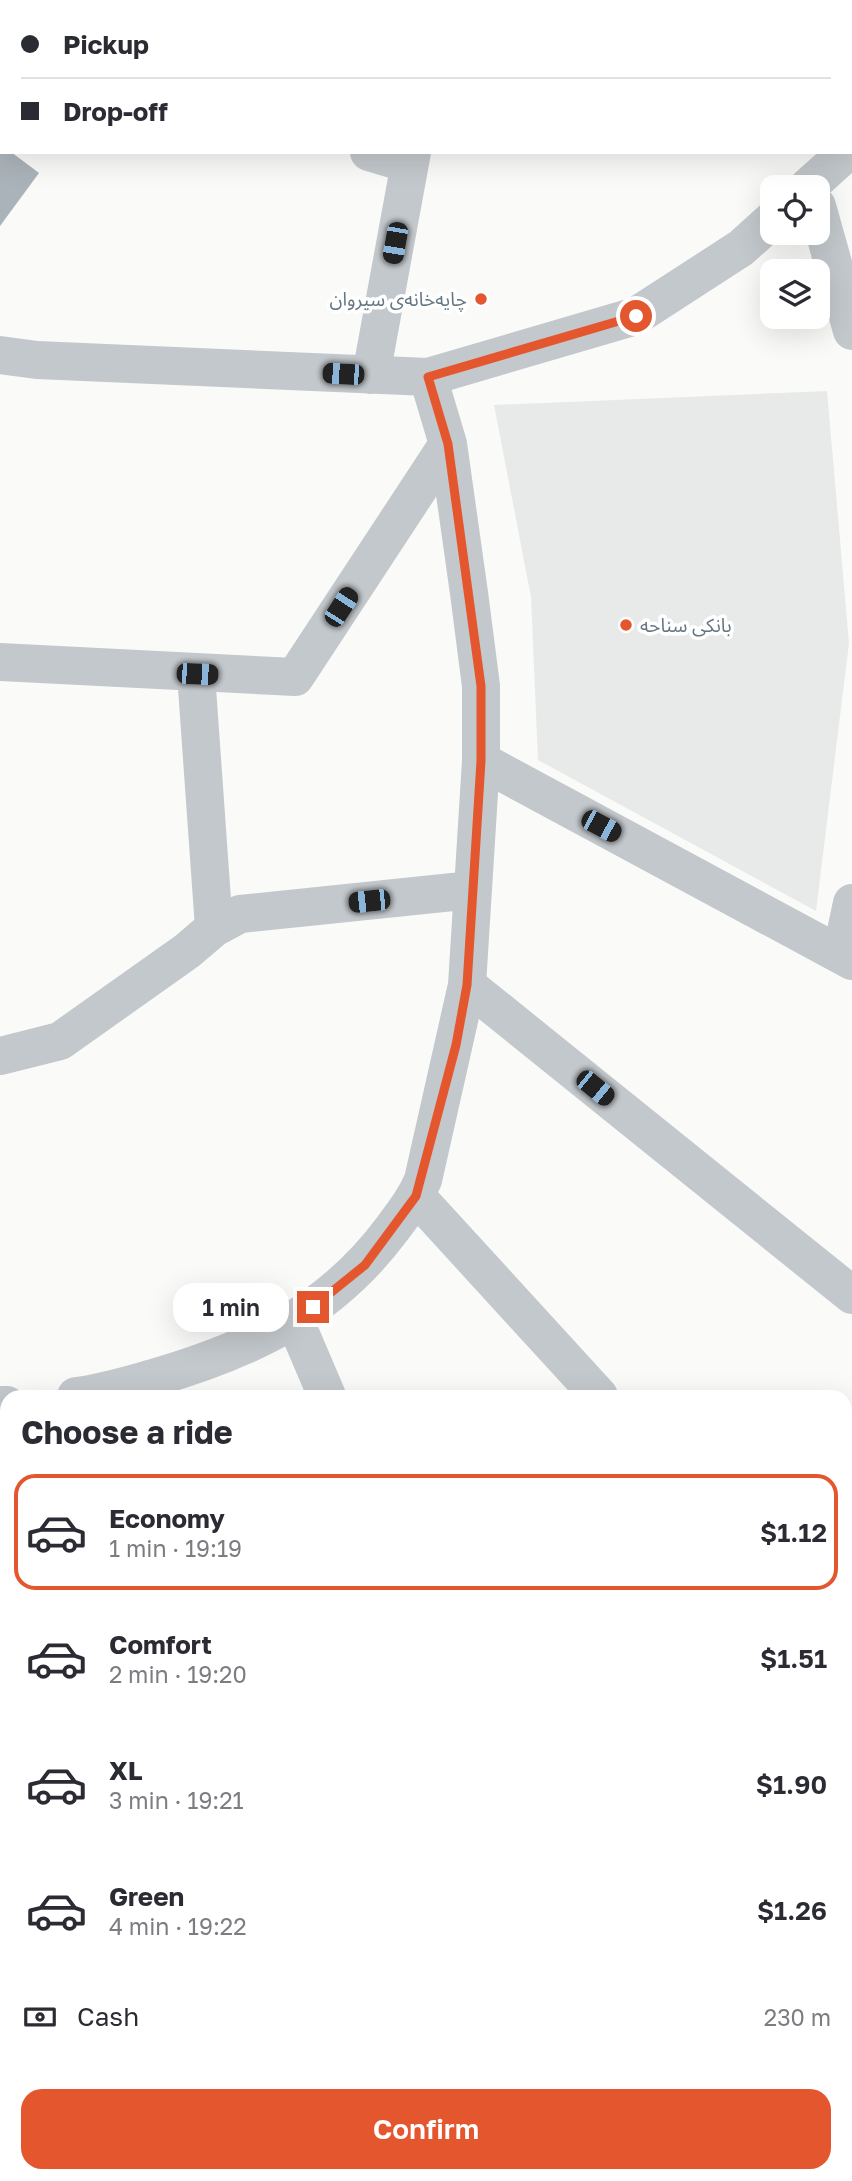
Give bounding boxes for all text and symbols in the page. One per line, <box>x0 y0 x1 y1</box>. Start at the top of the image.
text: Pickup <box>63 29 149 60</box>
text: Drop-off <box>63 96 168 127</box>
map controls <box>760 175 830 329</box>
button: locate <box>760 175 830 245</box>
car <box>382 220 409 266</box>
button: layers <box>760 259 830 329</box>
place label: چایەخانەی سیروان <box>330 287 467 312</box>
marker: چایەخانەی سیروان <box>473 291 489 307</box>
route start <box>620 300 652 332</box>
car <box>322 362 365 386</box>
car <box>321 584 362 630</box>
place label: بانکی سناحە <box>640 613 732 637</box>
marker: بانکی سناحە <box>618 617 634 633</box>
car <box>176 663 219 685</box>
car <box>578 807 625 845</box>
car <box>348 888 391 914</box>
car <box>573 1067 618 1109</box>
callout: 1 min <box>173 1282 288 1332</box>
route end <box>297 1291 329 1323</box>
text: 1 min <box>202 1293 260 1321</box>
text: Choose a ride <box>21 1413 233 1451</box>
icon: car <box>25 1501 88 1564</box>
text: Economy <box>109 1503 225 1534</box>
text: $1.12 <box>760 1517 827 1548</box>
text: 1 min · 19:19 <box>109 1534 242 1562</box>
icon: car <box>25 1627 88 1690</box>
text: Comfort <box>109 1629 212 1660</box>
text: $1.51 <box>760 1643 827 1674</box>
text: 2 min · 19:20 <box>109 1660 247 1688</box>
icon: car <box>25 1753 88 1816</box>
text: XL <box>109 1755 143 1786</box>
text: $1.90 <box>756 1769 827 1800</box>
text: 3 min · 19:21 <box>109 1786 244 1814</box>
icon: car <box>25 1879 88 1942</box>
text: Green <box>109 1881 184 1912</box>
text: $1.26 <box>757 1895 827 1926</box>
text: 4 min · 19:22 <box>109 1912 247 1940</box>
icon: cash <box>21 1998 59 2036</box>
text: Cash <box>77 2001 139 2032</box>
text: 230 m <box>764 2003 831 2031</box>
button: Confirm <box>21 2089 831 2169</box>

